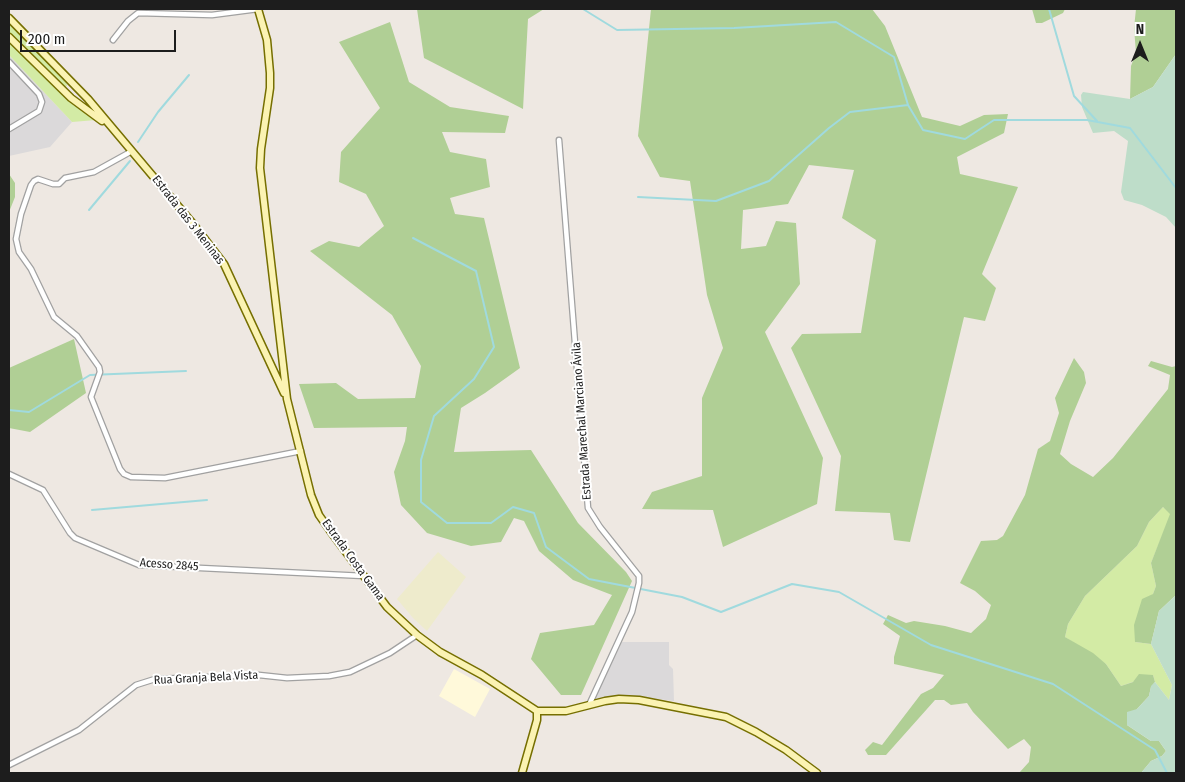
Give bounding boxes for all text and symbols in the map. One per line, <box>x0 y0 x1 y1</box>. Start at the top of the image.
scale bar <box>22 20 179 52</box>
north arrow <box>1115 20 1165 70</box>
text: N <box>1136 21 1144 38</box>
text: 200 m <box>28 30 65 48</box>
street label: Estrada das 3 Meninas <box>149 173 227 267</box>
street label: Estrada Marechal Marciano Ávila <box>569 342 595 500</box>
street label: Estrada Costa Gama <box>319 516 387 604</box>
street label: Acesso 2845 <box>139 556 199 574</box>
street label: Rua Granja Bela Vista <box>153 668 259 688</box>

